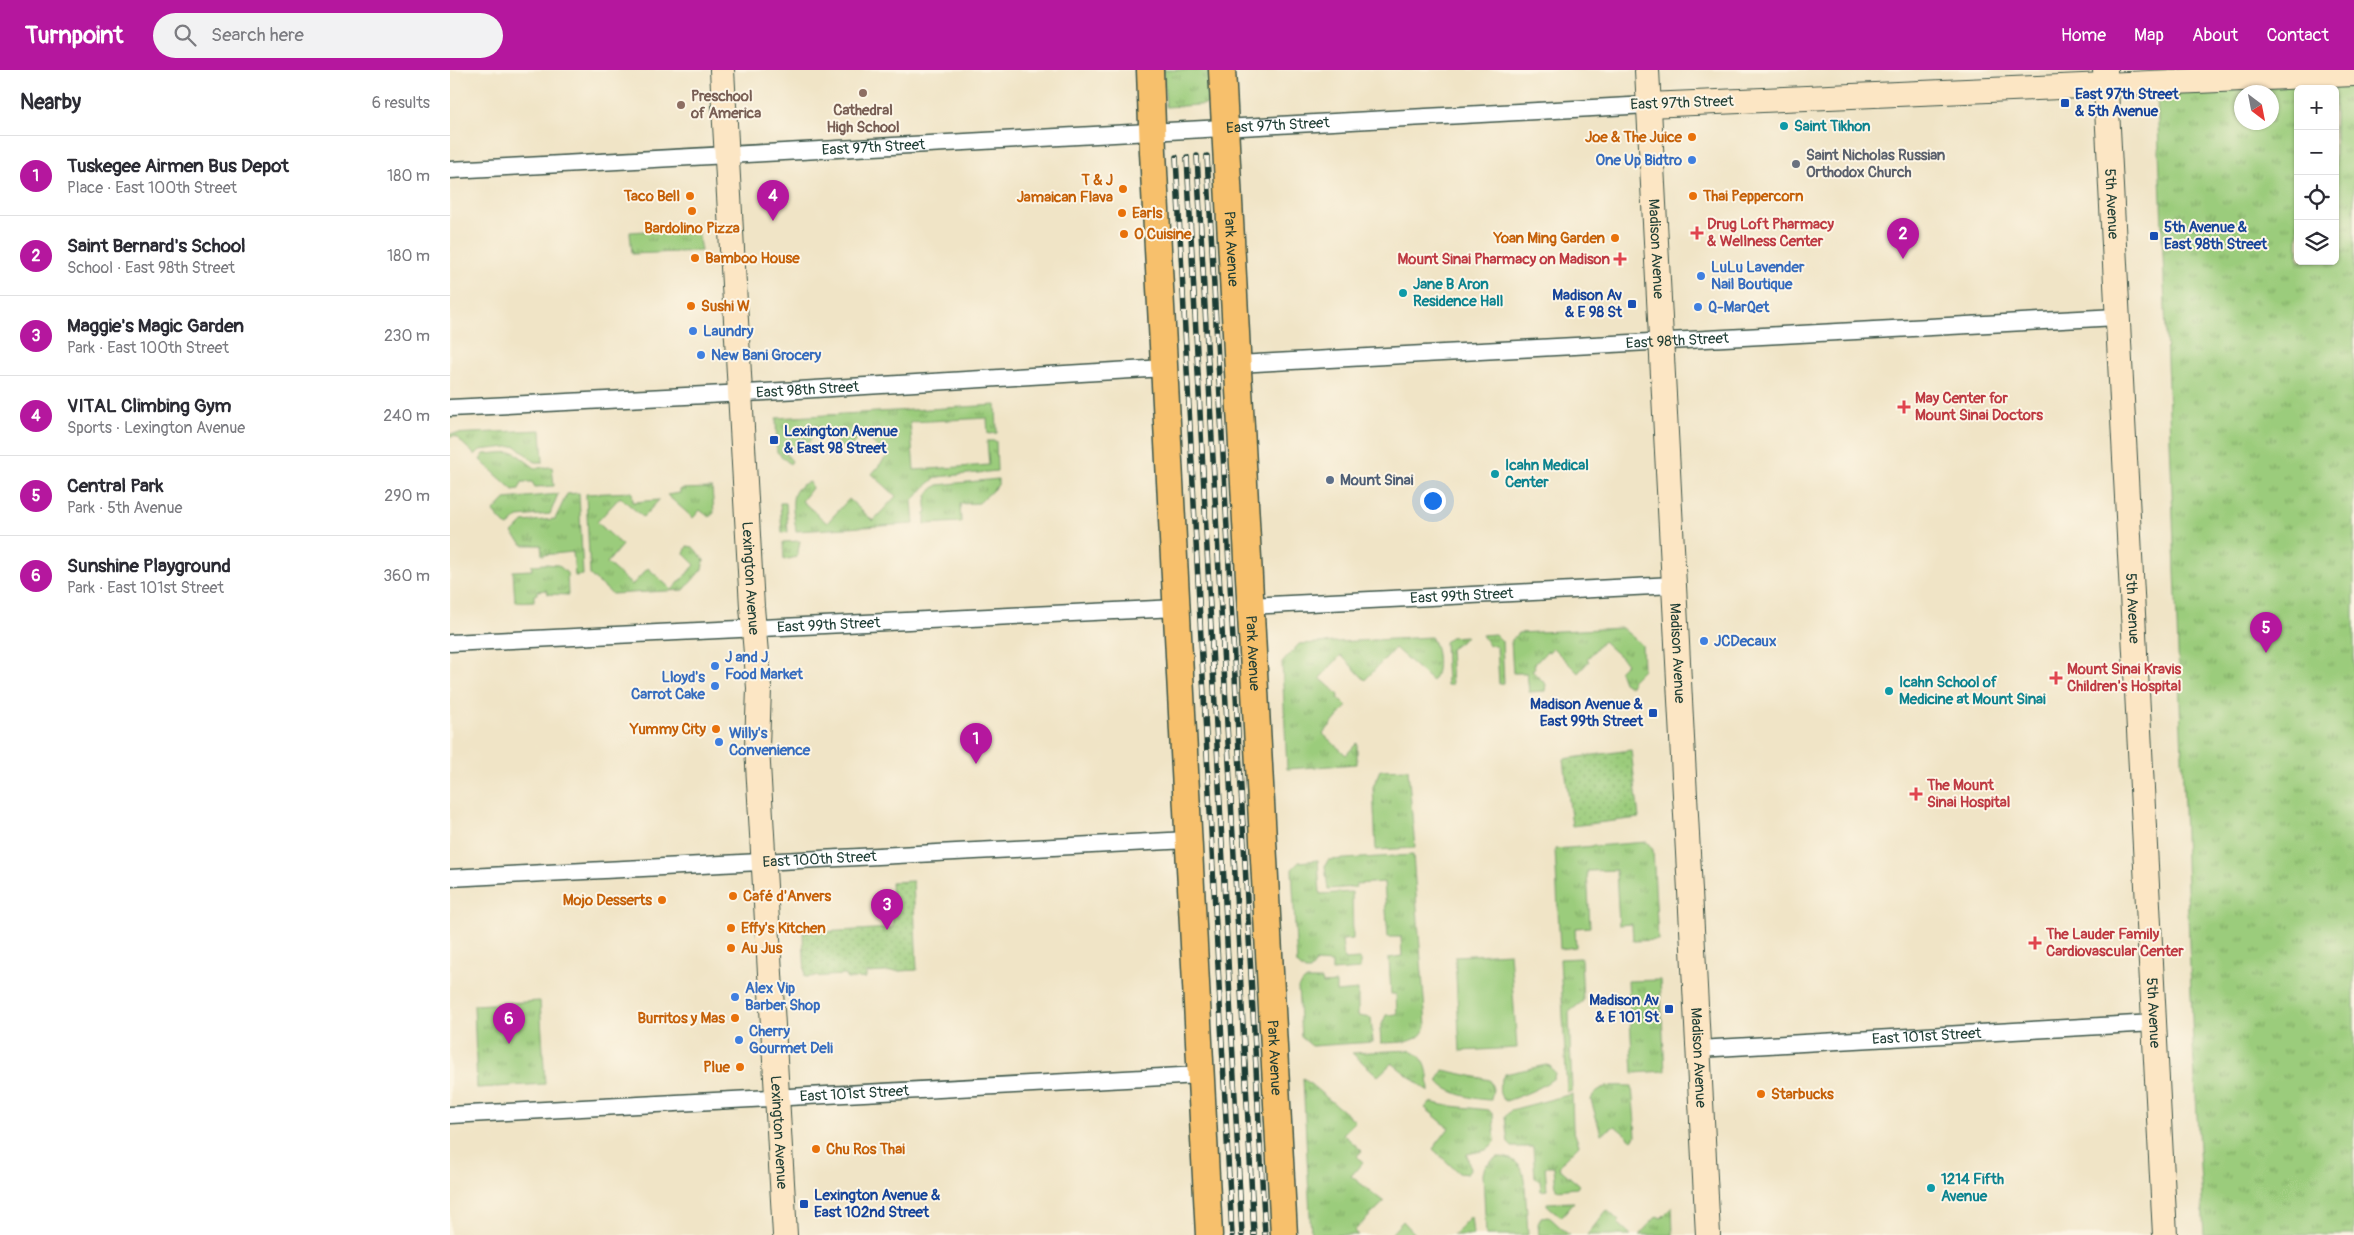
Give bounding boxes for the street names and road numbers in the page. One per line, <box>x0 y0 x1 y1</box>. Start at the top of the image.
street label: East 97th Street <box>1630 92 1735 114</box>
street label: East 97th Street <box>1226 113 1331 137</box>
street label: East 97th Street <box>821 135 927 159</box>
street label: 5th Avenue <box>2101 168 2123 240</box>
street label: Madison Avenue <box>1644 198 1669 300</box>
street label: Park Avenue <box>1220 210 1243 288</box>
street label: East 98th Street <box>1625 328 1730 353</box>
street label: East 98th Street <box>756 377 861 402</box>
street label: Lexington Avenue <box>738 521 764 636</box>
street label: 5th Avenue <box>2121 573 2144 645</box>
street label: East 99th Street <box>1410 583 1515 608</box>
street label: Madison Avenue <box>1665 603 1690 704</box>
street label: East 99th Street <box>776 613 882 637</box>
street label: Park Avenue <box>1242 615 1265 692</box>
street label: East 100th Street <box>762 846 878 871</box>
street label: 5th Avenue <box>2142 977 2165 1049</box>
street label: Madison Avenue <box>1687 1007 1711 1109</box>
street label: Park Avenue <box>1263 1019 1286 1097</box>
street label: East 101st Street <box>1871 1023 1983 1049</box>
street label: Lexington Avenue <box>766 1075 792 1190</box>
street label: East 101st Street <box>799 1081 911 1106</box>

